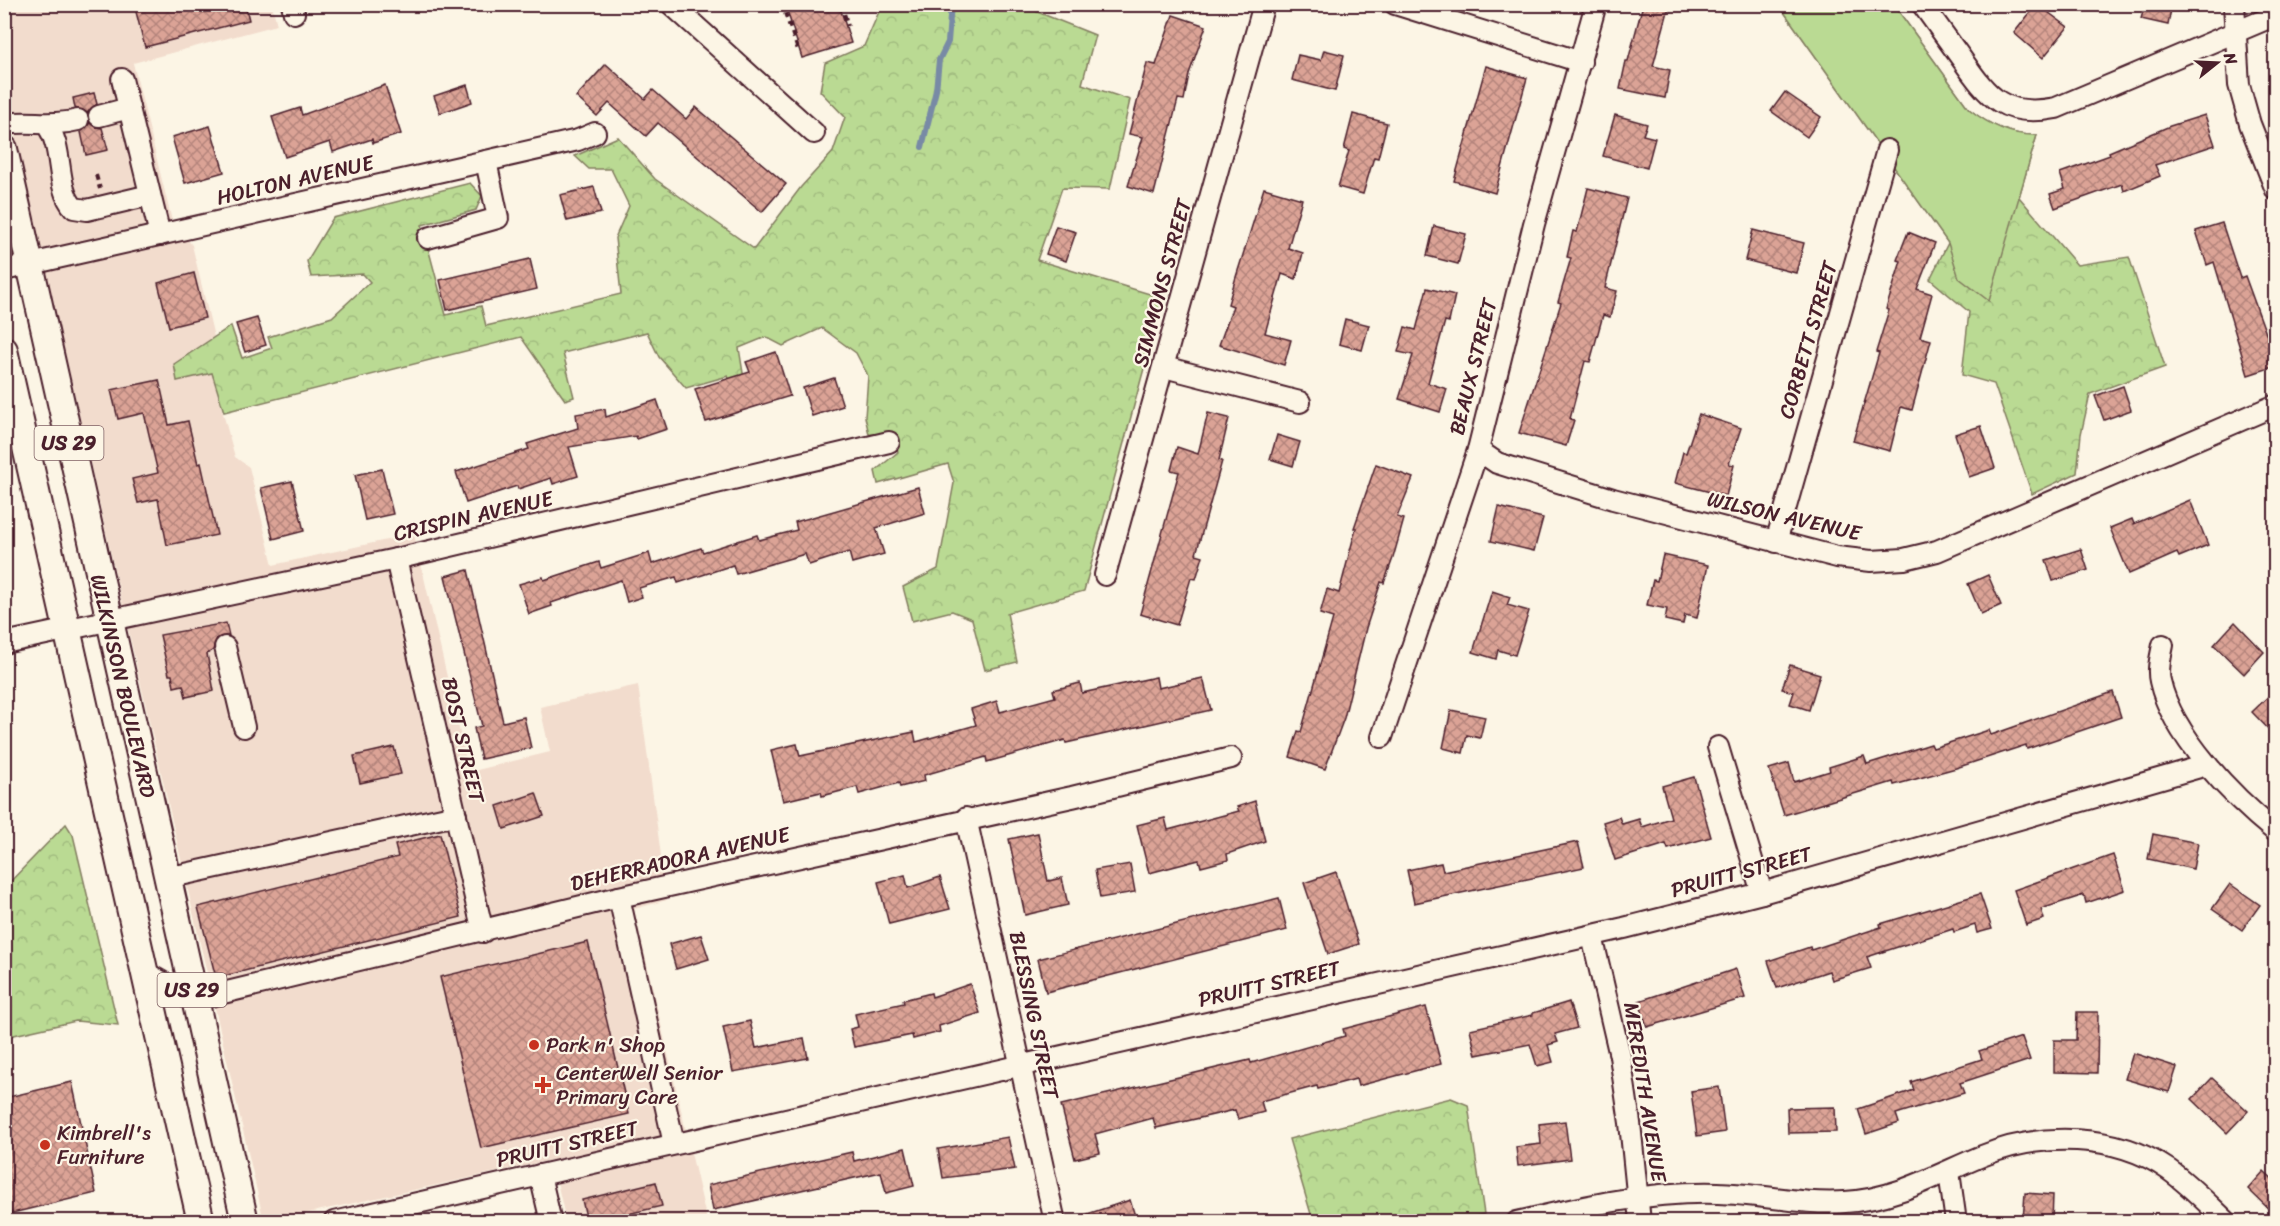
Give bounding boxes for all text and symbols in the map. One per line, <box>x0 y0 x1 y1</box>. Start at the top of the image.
north arrow <box>2187 33 2247 93</box>
text: N <box>2215 48 2247 69</box>
street label: HOLTON AVENUE <box>213 143 379 217</box>
street label: SIMMONS STREET <box>1121 193 1203 371</box>
street label: CORBETT STREET <box>1767 255 1849 423</box>
street label: BEAUX STREET <box>1438 293 1509 439</box>
road number: US 29 <box>34 426 104 460</box>
street label: CRISPIN AVENUE <box>390 479 558 553</box>
street label: WILSON AVENUE <box>1703 480 1866 552</box>
street label: WILKINSON BOULEVARD <box>79 570 167 802</box>
street label: BOST STREET <box>430 673 496 808</box>
street label: DEHERRADORA AVENUE <box>567 815 795 903</box>
street label: PRUITT STREET <box>1666 835 1817 909</box>
street label: BLESSING STREET <box>998 928 1071 1104</box>
street label: PRUITT STREET <box>1194 949 1345 1019</box>
road number: US 29 <box>158 973 226 1007</box>
street label: MEREDITH AVENUE <box>1612 999 1678 1186</box>
place label: Park n' Shop <box>546 1026 665 1064</box>
marker: Park n' Shop <box>527 1038 541 1052</box>
place label: CenterWell Senior Primary Care <box>556 1054 723 1116</box>
marker: CenterWell Senior Primary Care <box>534 1076 552 1094</box>
street label: PRUITT STREET <box>492 1109 643 1179</box>
place label: Kimbrell's Furniture <box>57 1114 151 1176</box>
marker: Kimbrell's Furniture <box>38 1138 52 1152</box>

